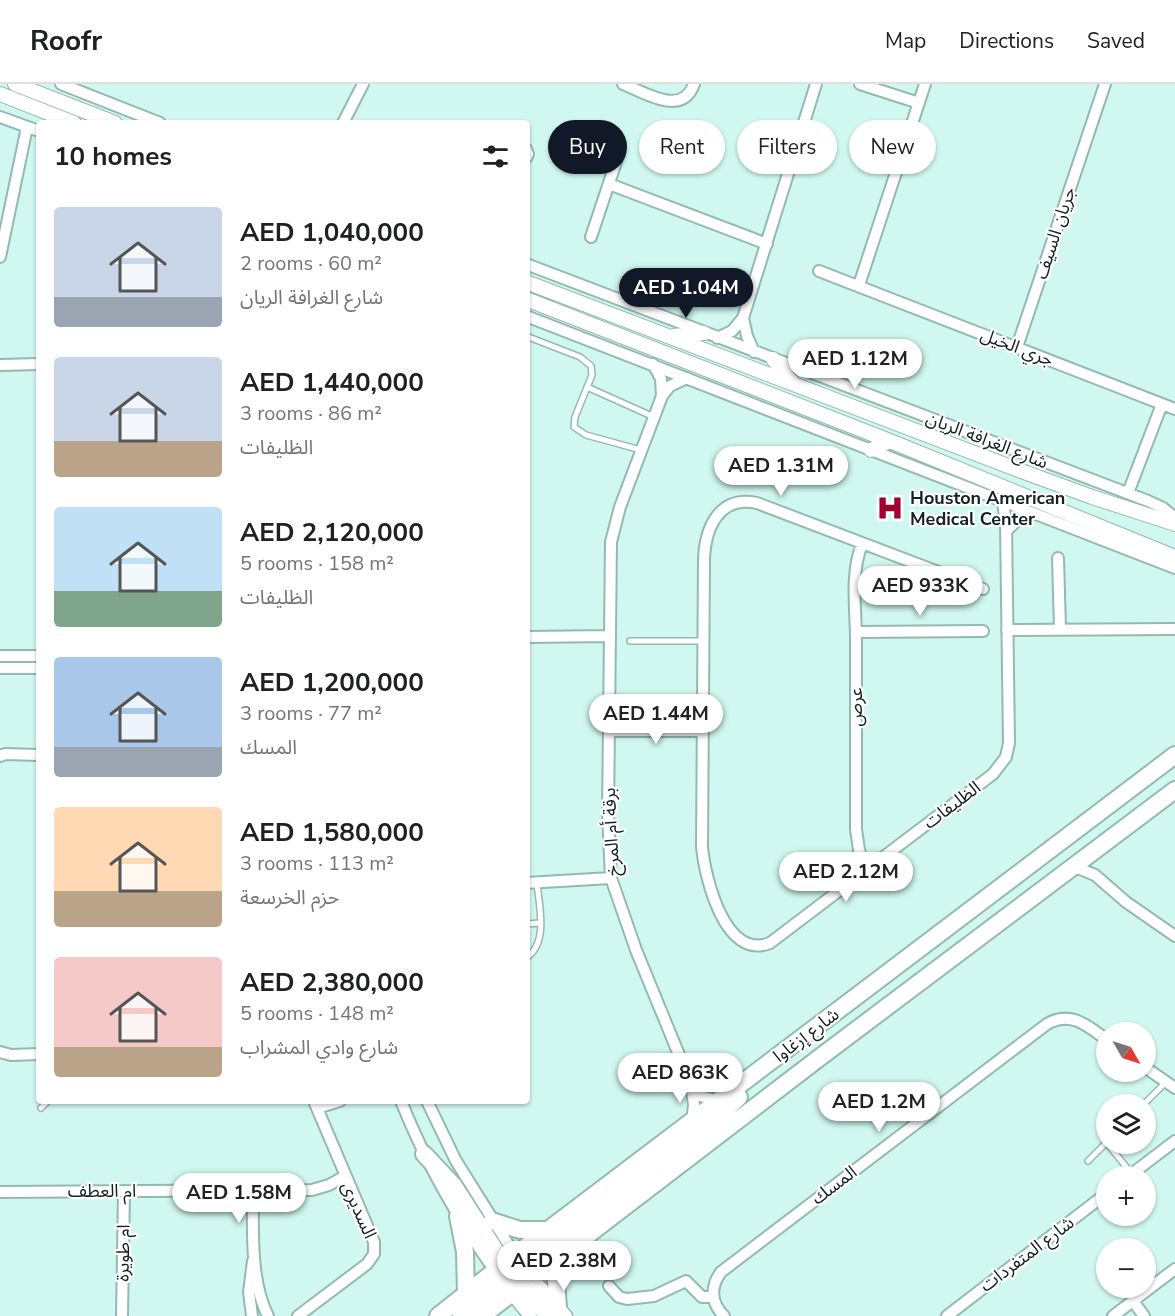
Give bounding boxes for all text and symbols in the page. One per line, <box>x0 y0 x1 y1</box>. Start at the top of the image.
text: Roofr <box>30 22 102 60</box>
text: Map <box>885 27 926 55</box>
text: Directions <box>959 27 1054 55</box>
text: Saved <box>1087 27 1145 55</box>
chip: Buy <box>548 120 627 174</box>
chip: Rent <box>639 120 725 174</box>
chip: Filters <box>737 120 837 174</box>
chip: New <box>849 120 936 174</box>
text: 10 homes <box>54 139 172 174</box>
icon: filters <box>479 140 512 173</box>
street label: جريان السيف <box>1029 184 1081 282</box>
text: AED 1,040,000 <box>240 215 424 250</box>
icon: home <box>102 231 174 303</box>
text: 2 rooms · 60 m² <box>240 250 382 277</box>
pin: AED 1.04M <box>617 268 755 319</box>
text: AED 1.04M <box>633 274 739 301</box>
text: شارع الغرافة الريان <box>240 284 383 311</box>
street label: جري الخيل <box>977 322 1057 373</box>
pin: AED 1.12M <box>786 339 924 390</box>
text: AED 1.12M <box>802 345 908 372</box>
text: AED 1,440,000 <box>240 365 424 400</box>
icon: home <box>102 381 174 453</box>
text: 3 rooms · 86 m² <box>240 400 382 427</box>
street label: شارع الغرافة الريان <box>922 406 1051 476</box>
text: الظليفات <box>240 434 313 461</box>
pin: AED 1.31M <box>712 446 850 497</box>
text: AED 1.31M <box>728 452 834 479</box>
place label: Houston American Medical Center <box>910 486 1065 531</box>
hospital icon: Houston American Medical Center <box>875 493 905 523</box>
text: AED 2,120,000 <box>240 515 424 550</box>
icon: home <box>102 531 174 603</box>
text: 5 rooms · 158 m² <box>240 550 394 577</box>
pin: AED 933K <box>858 566 982 617</box>
text: AED 933K <box>872 572 968 599</box>
text: الظليفات <box>240 584 313 611</box>
text: AED 1,200,000 <box>240 665 424 700</box>
icon: home <box>102 681 174 753</box>
street label: عرص <box>844 687 868 727</box>
pin: AED 1.44M <box>587 694 725 745</box>
text: 3 rooms · 77 m² <box>240 700 382 727</box>
text: AED 1.44M <box>603 700 709 727</box>
text: المسك <box>240 734 297 761</box>
street label: الظليفات <box>918 776 986 834</box>
street label: برقة أم المرخ <box>597 787 627 877</box>
text: AED 1,580,000 <box>240 815 424 850</box>
icon: home <box>102 831 174 903</box>
text: 3 rooms · 113 m² <box>240 850 394 877</box>
pin: AED 2.12M <box>777 852 915 903</box>
text: AED 2.12M <box>793 858 899 885</box>
text: حزم الخرسعة <box>240 884 340 911</box>
text: AED 2,380,000 <box>240 965 424 1000</box>
icon: home <box>102 981 174 1053</box>
text: 5 rooms · 148 m² <box>240 1000 394 1027</box>
street label: شارع إزغاوا <box>768 1002 845 1069</box>
north arrow <box>1096 1022 1156 1082</box>
map controls <box>1096 1022 1156 1298</box>
text: شارع وادي المشراب <box>240 1034 398 1061</box>
pin: AED 863K <box>618 1053 742 1104</box>
text: AED 863K <box>632 1059 728 1086</box>
pin: AED 1.2M <box>817 1082 941 1133</box>
text: AED 1.2M <box>832 1088 926 1115</box>
button: layers <box>1096 1094 1156 1154</box>
street label: المسك <box>806 1160 862 1210</box>
button: + <box>1096 1166 1156 1226</box>
pin: AED 1.58M <box>170 1173 308 1224</box>
street label: السديرى <box>336 1178 382 1242</box>
street label: ام العطف <box>68 1179 136 1205</box>
text: AED 1.58M <box>186 1179 292 1206</box>
street label: شارع المتفردات <box>975 1211 1080 1299</box>
street label: ام طويرة <box>111 1224 137 1282</box>
button: − <box>1096 1238 1156 1298</box>
pin: AED 2.38M <box>495 1241 633 1292</box>
text: AED 2.38M <box>511 1247 617 1274</box>

